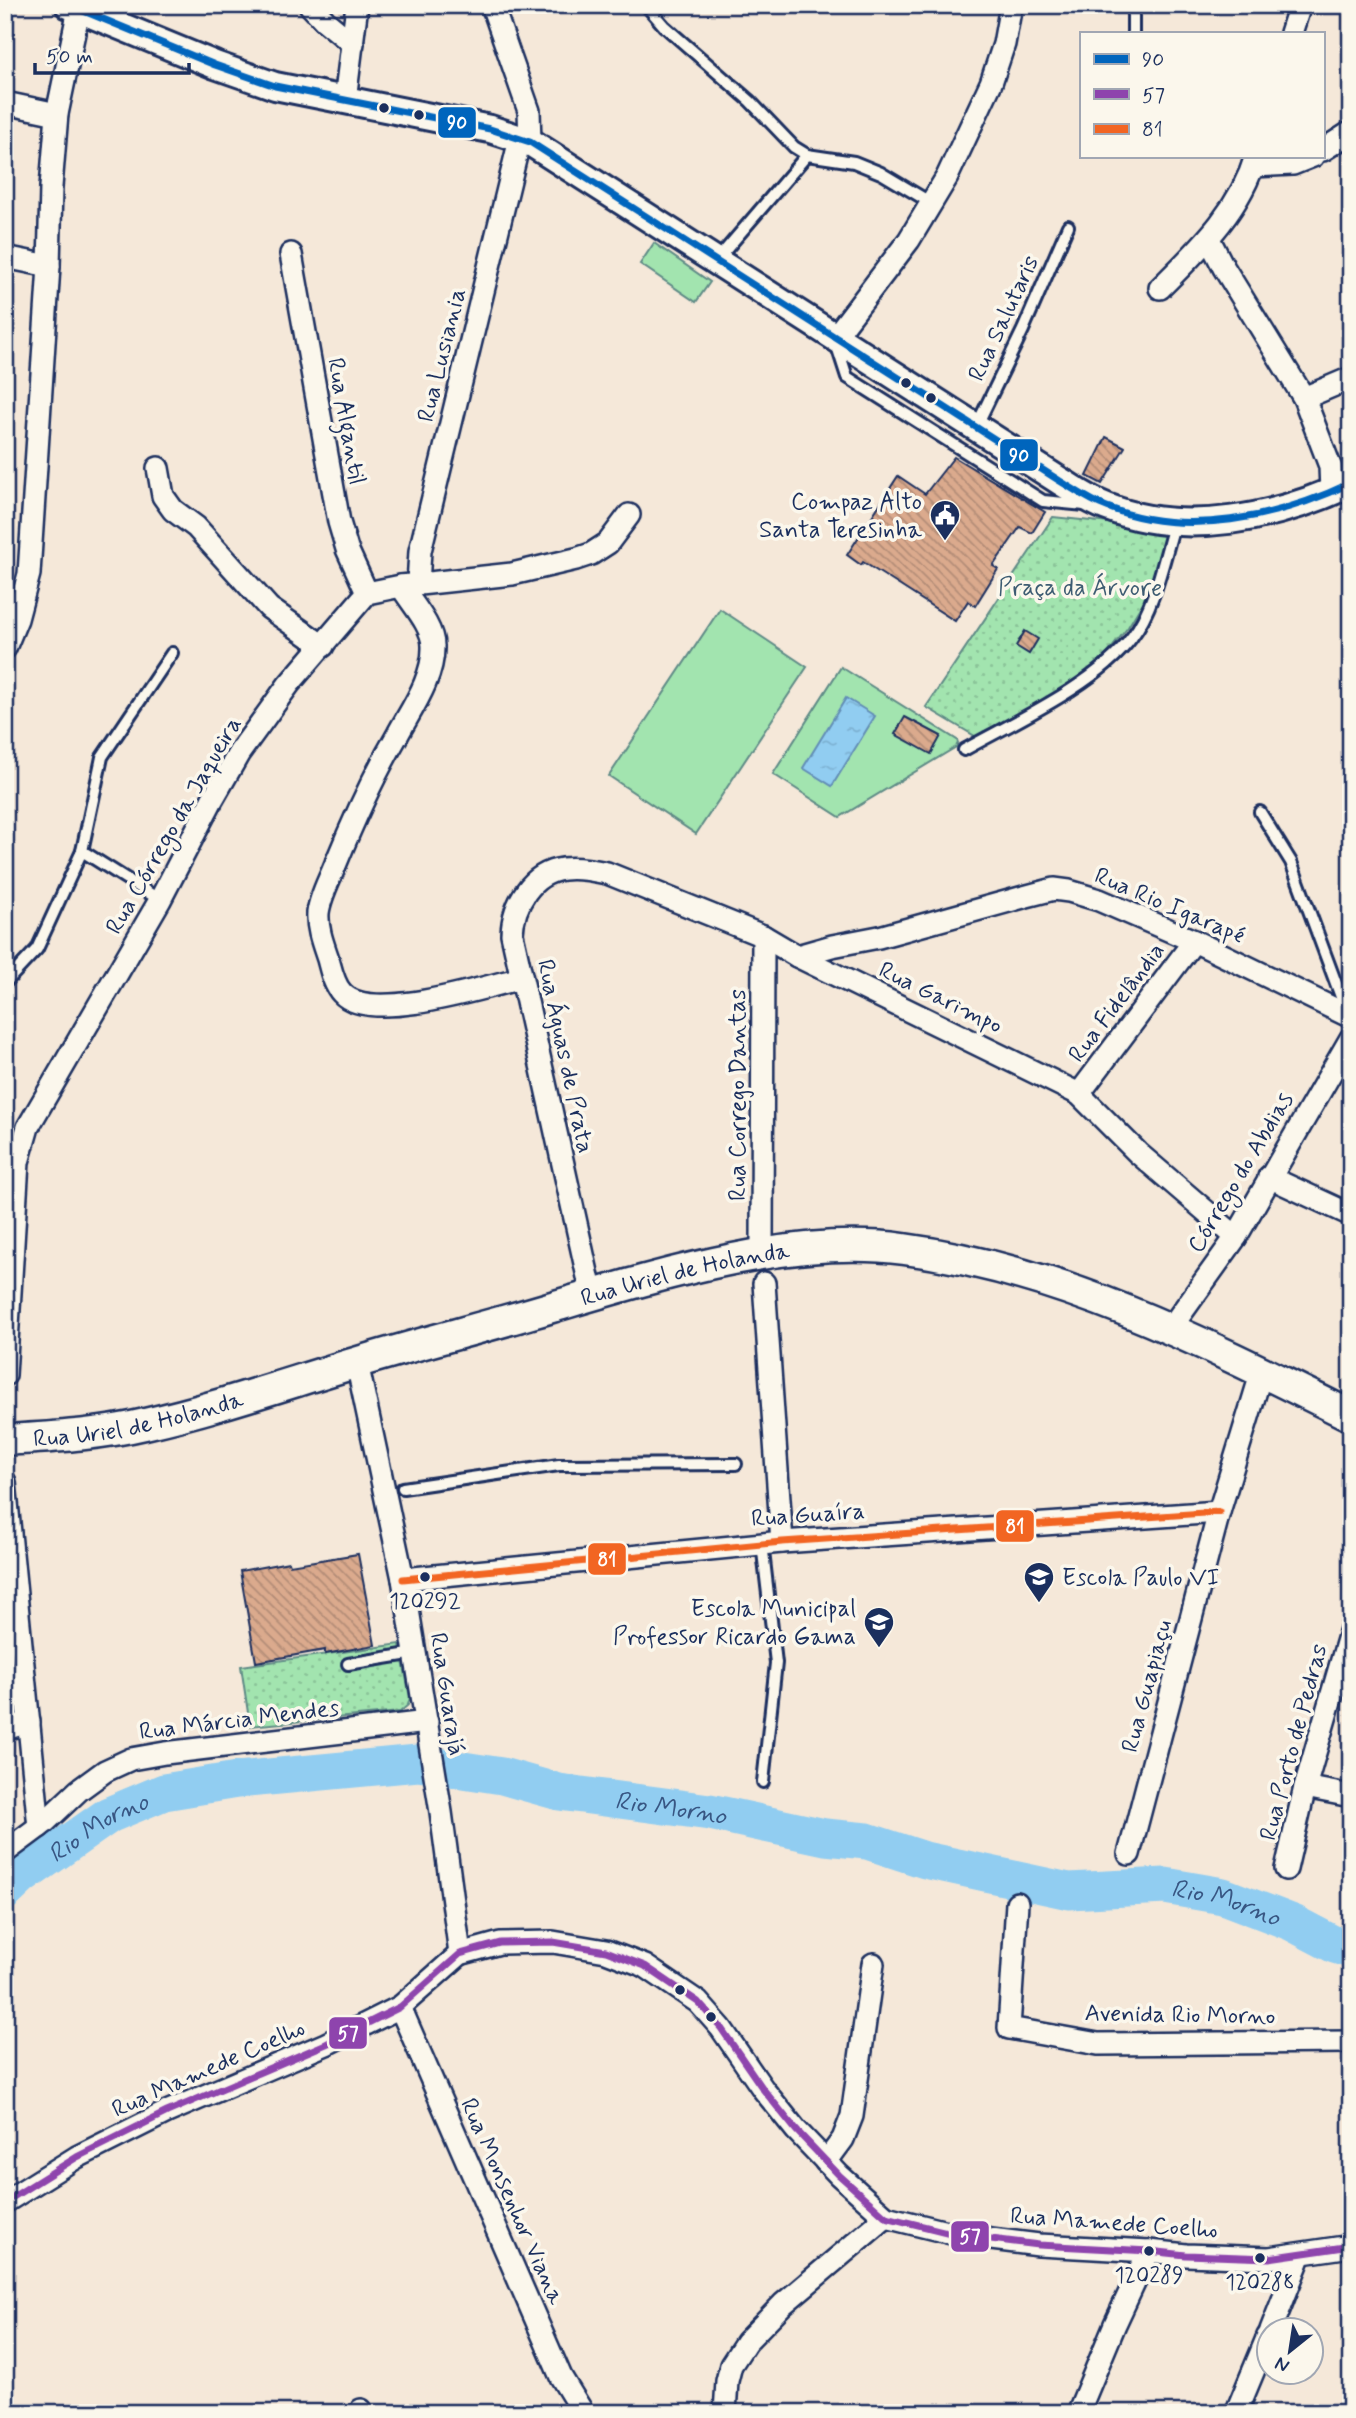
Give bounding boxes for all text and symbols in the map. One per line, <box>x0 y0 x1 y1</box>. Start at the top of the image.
scale bar <box>35 32 189 76</box>
legend <box>1080 32 1324 158</box>
text: 50 m <box>46 43 93 71</box>
text: 90 <box>1142 46 1164 74</box>
text: 57 <box>1142 82 1165 110</box>
unlabelled marker <box>377 101 391 115</box>
line badge: 90 <box>437 106 477 139</box>
unlabelled marker <box>412 108 426 122</box>
text: 90 <box>447 111 467 136</box>
text: 81 <box>1142 116 1163 144</box>
street label: Rua Salutaris <box>962 250 1047 387</box>
street label: Rua Lusiania <box>411 285 474 425</box>
street label: Rua Algantil <box>316 355 372 488</box>
unlabelled marker <box>899 376 913 390</box>
unlabelled marker <box>924 391 938 405</box>
line badge: 90 <box>999 438 1039 472</box>
text: 90 <box>1009 444 1029 469</box>
place label: Compaz Alto Santa Teresinha <box>759 487 923 546</box>
public building icon: Compaz Alto Santa Teresinha <box>928 498 962 542</box>
park label: Praça da Árvore <box>998 572 1162 604</box>
street label: Rua Córrego da Jaqueira <box>99 711 251 941</box>
street label: Rua Rio Igarapé <box>1090 861 1250 952</box>
street label: Rua Fidelândia <box>1062 937 1172 1069</box>
street label: Rua Garimpo <box>873 955 1007 1042</box>
street label: Rua Águas de Prata <box>529 956 601 1156</box>
street label: Rua Corrego Dantas <box>723 989 754 1201</box>
street label: Córrego do Abdias <box>1181 1087 1303 1260</box>
street label: Rua Uriel de Holanda <box>577 1236 792 1315</box>
street label: Rua Uriel de Holanda <box>32 1384 248 1455</box>
street label: Rua Guaíra <box>750 1496 866 1535</box>
line badge: 81 <box>995 1509 1035 1543</box>
text: 81 <box>1006 1515 1024 1540</box>
line badge: 81 <box>587 1542 627 1576</box>
text: 81 <box>598 1548 616 1573</box>
school or university icon: Escola Paulo VI <box>1022 1560 1056 1604</box>
place label: Escola Paulo VI <box>1062 1563 1219 1594</box>
marker: 120292 <box>418 1570 432 1584</box>
place label: 120292 <box>389 1588 461 1616</box>
place label: Escola Municipal Professor Ricardo Gama <box>613 1594 856 1653</box>
school or university icon: Escola Municipal Professor Ricardo Gama <box>862 1605 896 1649</box>
street label: Rua Guapiaçu <box>1115 1617 1180 1756</box>
street label: Rua Guarajá <box>422 1631 472 1758</box>
street label: Rua Porto de Pedras <box>1253 1641 1336 1844</box>
street label: Rua Márcia Mendes <box>138 1693 341 1748</box>
water label: Rio Morno <box>42 1785 155 1872</box>
water label: Rio Morno <box>613 1785 730 1834</box>
water label: Rio Morno <box>1169 1872 1286 1936</box>
unlabelled marker <box>673 1983 687 1997</box>
street label: Avenida Rio Morno <box>1084 1998 1276 2033</box>
unlabelled marker <box>704 2010 718 2024</box>
street label: Rua Mamede Coelho <box>107 2013 310 2126</box>
line badge: 57 <box>328 2016 368 2050</box>
text: 57 <box>338 2022 359 2047</box>
street label: Rua Monsenhor Viana <box>452 2094 571 2310</box>
street label: Rua Mamede Coelho <box>1009 2201 1219 2246</box>
line badge: 57 <box>950 2220 990 2253</box>
text: 57 <box>960 2225 981 2250</box>
marker: 120289 <box>1142 2244 1156 2258</box>
marker: 120288 <box>1253 2251 1267 2265</box>
place label: 120289 <box>1114 2262 1184 2290</box>
place label: 120288 <box>1225 2269 1295 2297</box>
north arrow <box>1254 2316 1324 2386</box>
text: N <box>1271 2350 1294 2378</box>

